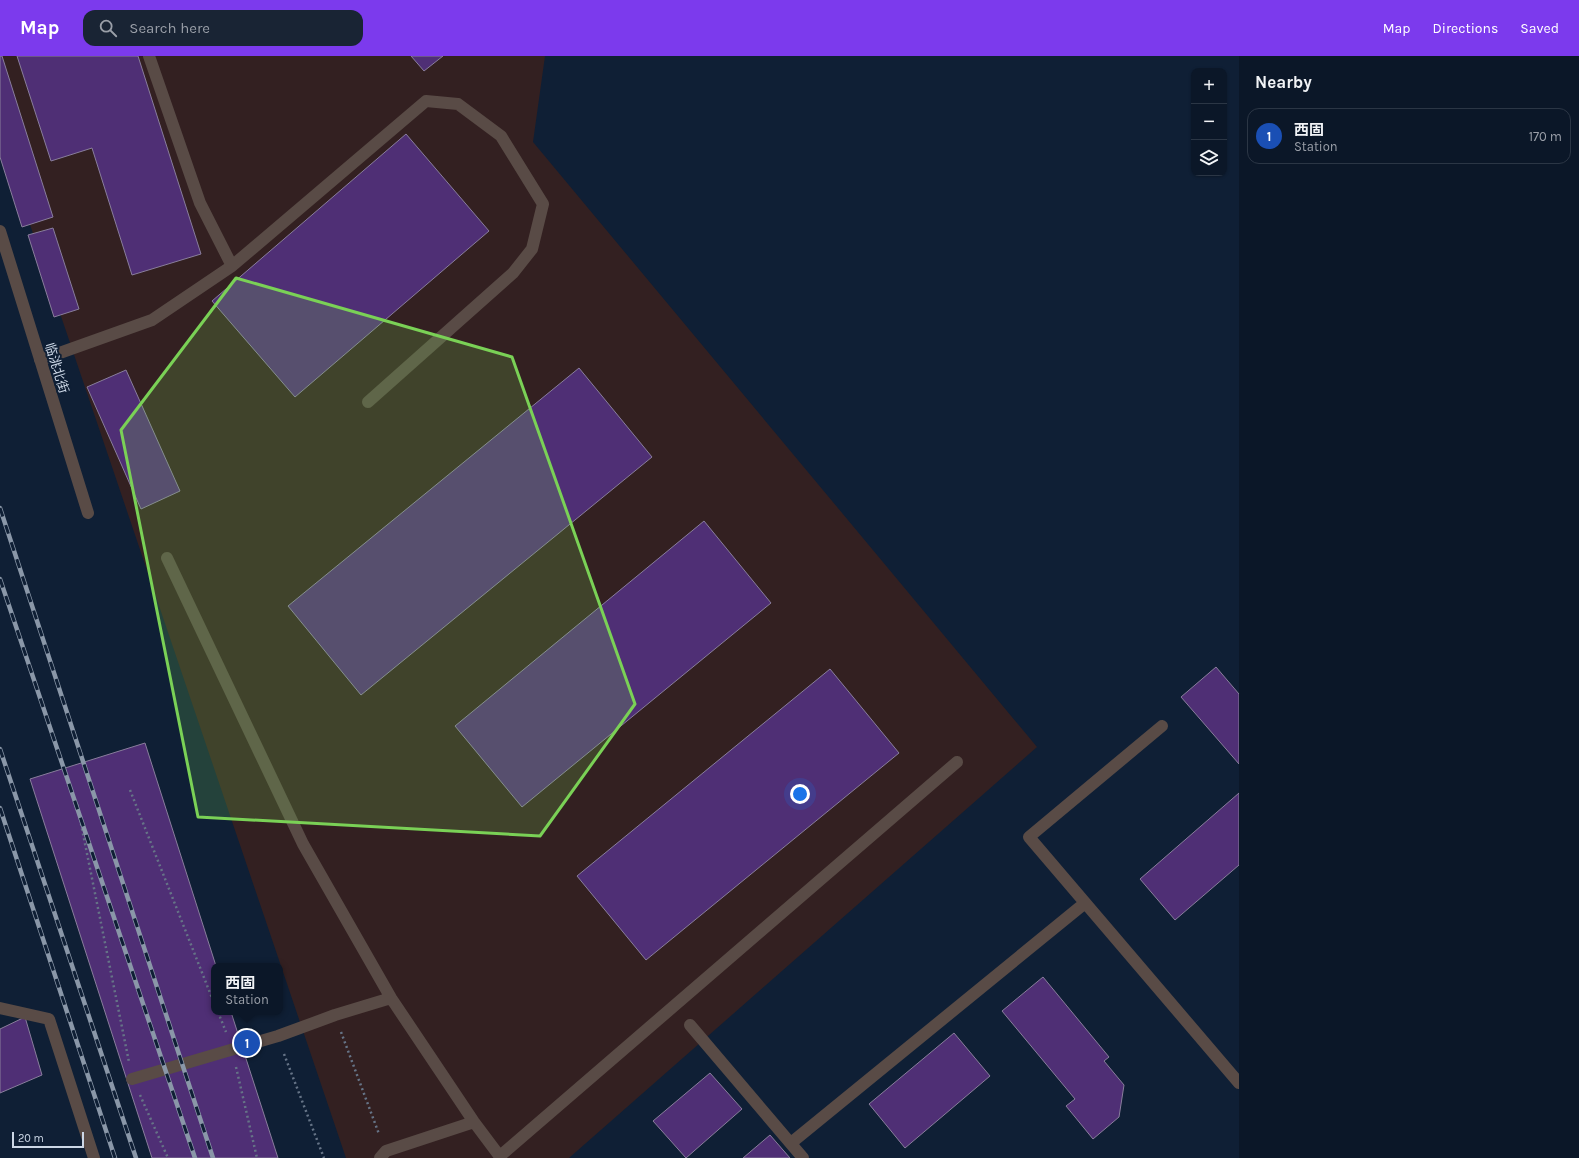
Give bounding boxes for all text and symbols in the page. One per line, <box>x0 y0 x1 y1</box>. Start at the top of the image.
search box <box>83 10 363 46</box>
text: Map <box>20 17 59 39</box>
icon: search <box>97 17 119 39</box>
text: Search here <box>129 19 210 37</box>
text: Map <box>1383 20 1411 37</box>
text: Directions <box>1433 20 1498 37</box>
text: Saved <box>1520 20 1559 37</box>
map controls <box>1191 68 1227 176</box>
button: + <box>1191 68 1227 104</box>
text: Nearby <box>1255 72 1312 92</box>
button: − <box>1191 104 1227 140</box>
text: 西固 <box>1294 121 1324 139</box>
text: 1 <box>1267 129 1271 144</box>
text: 170 m <box>1529 129 1562 144</box>
text: Station <box>1294 139 1338 154</box>
button: layers <box>1191 140 1227 176</box>
street label: 临洮北街 <box>42 341 72 395</box>
your location <box>790 784 810 804</box>
popup <box>211 963 283 1015</box>
text: 西固 <box>225 974 255 992</box>
text: Station <box>225 992 269 1007</box>
pin: 1 <box>234 1028 260 1058</box>
scale bar <box>12 1130 84 1149</box>
text: 20 m <box>18 1132 44 1145</box>

